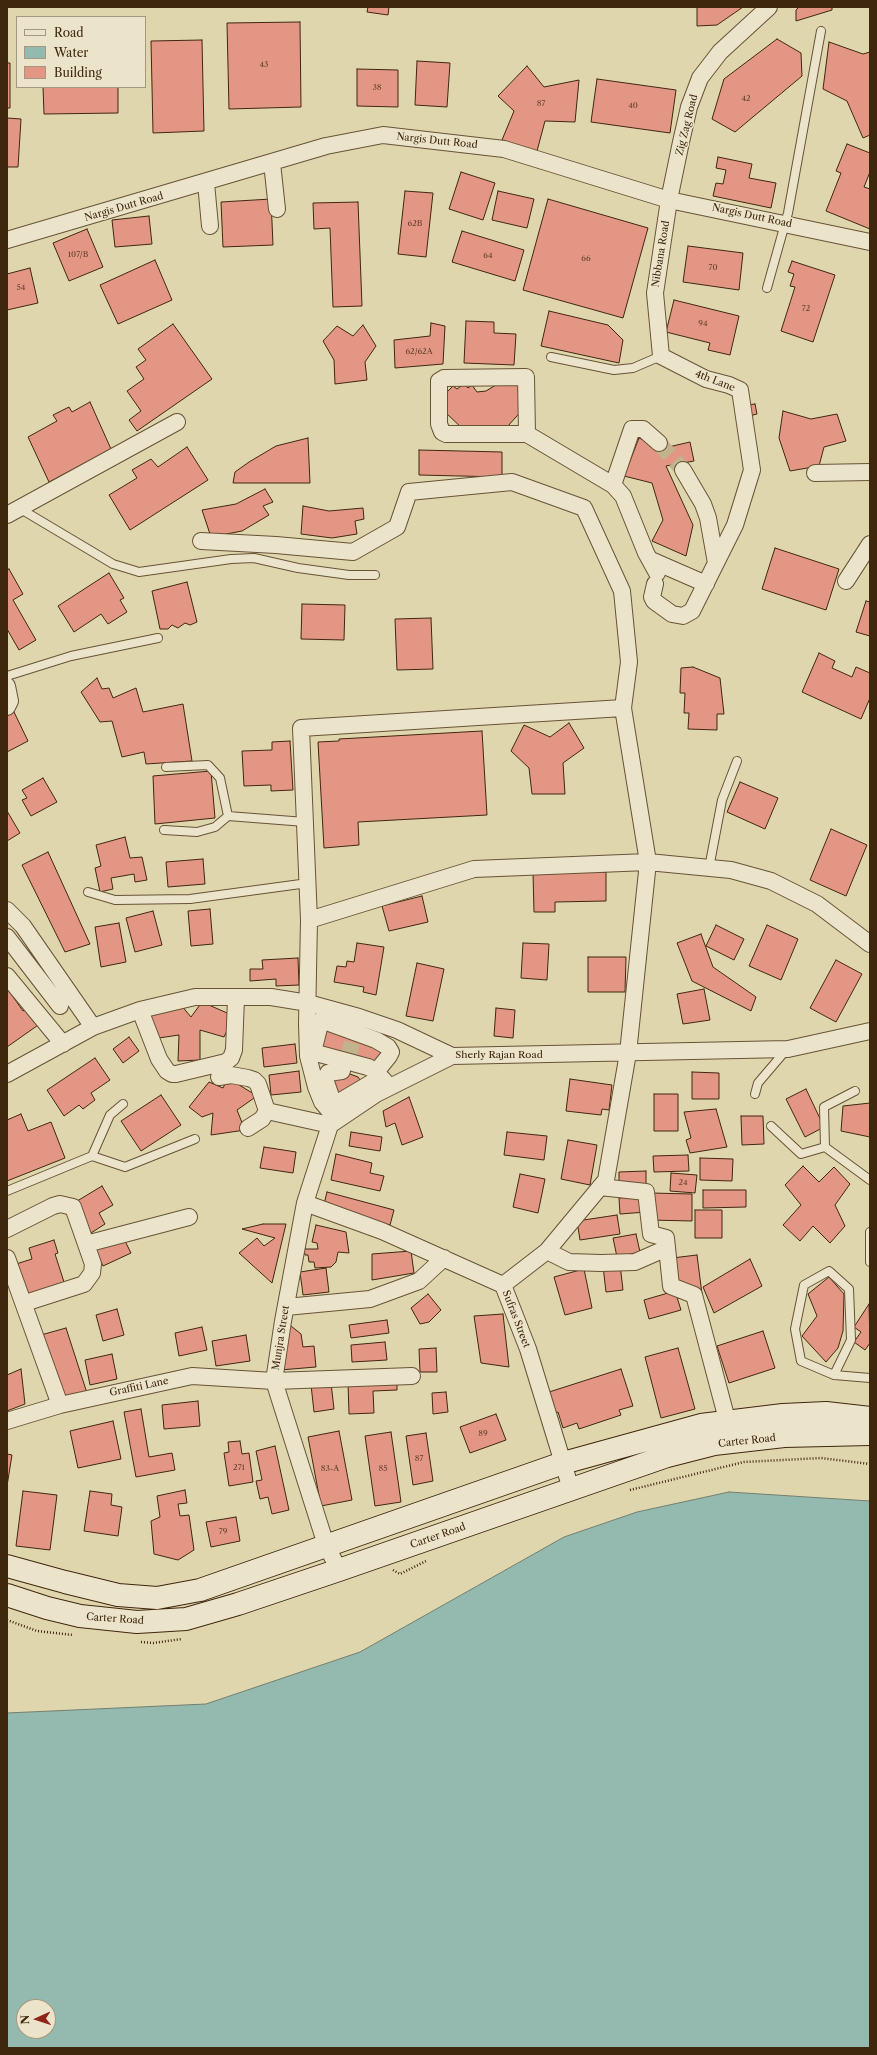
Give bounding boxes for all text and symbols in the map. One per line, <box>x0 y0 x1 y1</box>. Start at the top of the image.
legend <box>16 16 146 88</box>
text: Road <box>54 25 84 40</box>
text: Water <box>54 45 88 60</box>
house number: 43 <box>259 60 269 70</box>
text: Building <box>54 65 102 80</box>
house number: 38 <box>372 83 382 93</box>
street label: Zig Zag Road <box>674 93 700 157</box>
house number: 42 <box>741 94 751 104</box>
house number: 87 <box>537 99 545 109</box>
house number: 40 <box>628 101 638 111</box>
street label: Nargis Dutt Road <box>396 131 478 151</box>
street label: Nargis Dutt Road <box>83 190 165 224</box>
street label: Nargis Dutt Road <box>711 202 793 230</box>
house number: 62B <box>408 219 422 229</box>
street label: Nibbana Road <box>650 220 672 288</box>
house number: 107/B <box>68 250 88 260</box>
house number: 64 <box>483 251 493 261</box>
house number: 66 <box>581 254 591 264</box>
house number: 70 <box>708 263 718 273</box>
house number: 54 <box>17 283 25 293</box>
house number: 72 <box>802 304 810 314</box>
house number: 94 <box>698 319 708 329</box>
house number: 62/62A <box>405 347 433 357</box>
street label: 4th Lane <box>693 368 737 394</box>
street label: Sherly Rajan Road <box>455 1049 543 1061</box>
house number: 24 <box>678 1178 688 1188</box>
street label: Sufras Street <box>500 1289 532 1349</box>
street label: Munjra Street <box>270 1305 292 1371</box>
street label: Graffiti Lane <box>108 1375 170 1399</box>
house number: 89 <box>478 1429 488 1439</box>
street label: Carter Road <box>718 1432 776 1450</box>
house number: 87 <box>415 1454 423 1464</box>
house number: 271 <box>233 1463 245 1473</box>
house number: 83-A <box>321 1464 339 1474</box>
house number: 85 <box>378 1464 388 1474</box>
street label: Carter Road <box>409 1521 467 1551</box>
house number: 79 <box>219 1527 227 1537</box>
street label: Carter Road <box>86 1611 144 1627</box>
north arrow <box>16 1999 56 2039</box>
text: N <box>18 2014 32 2025</box>

